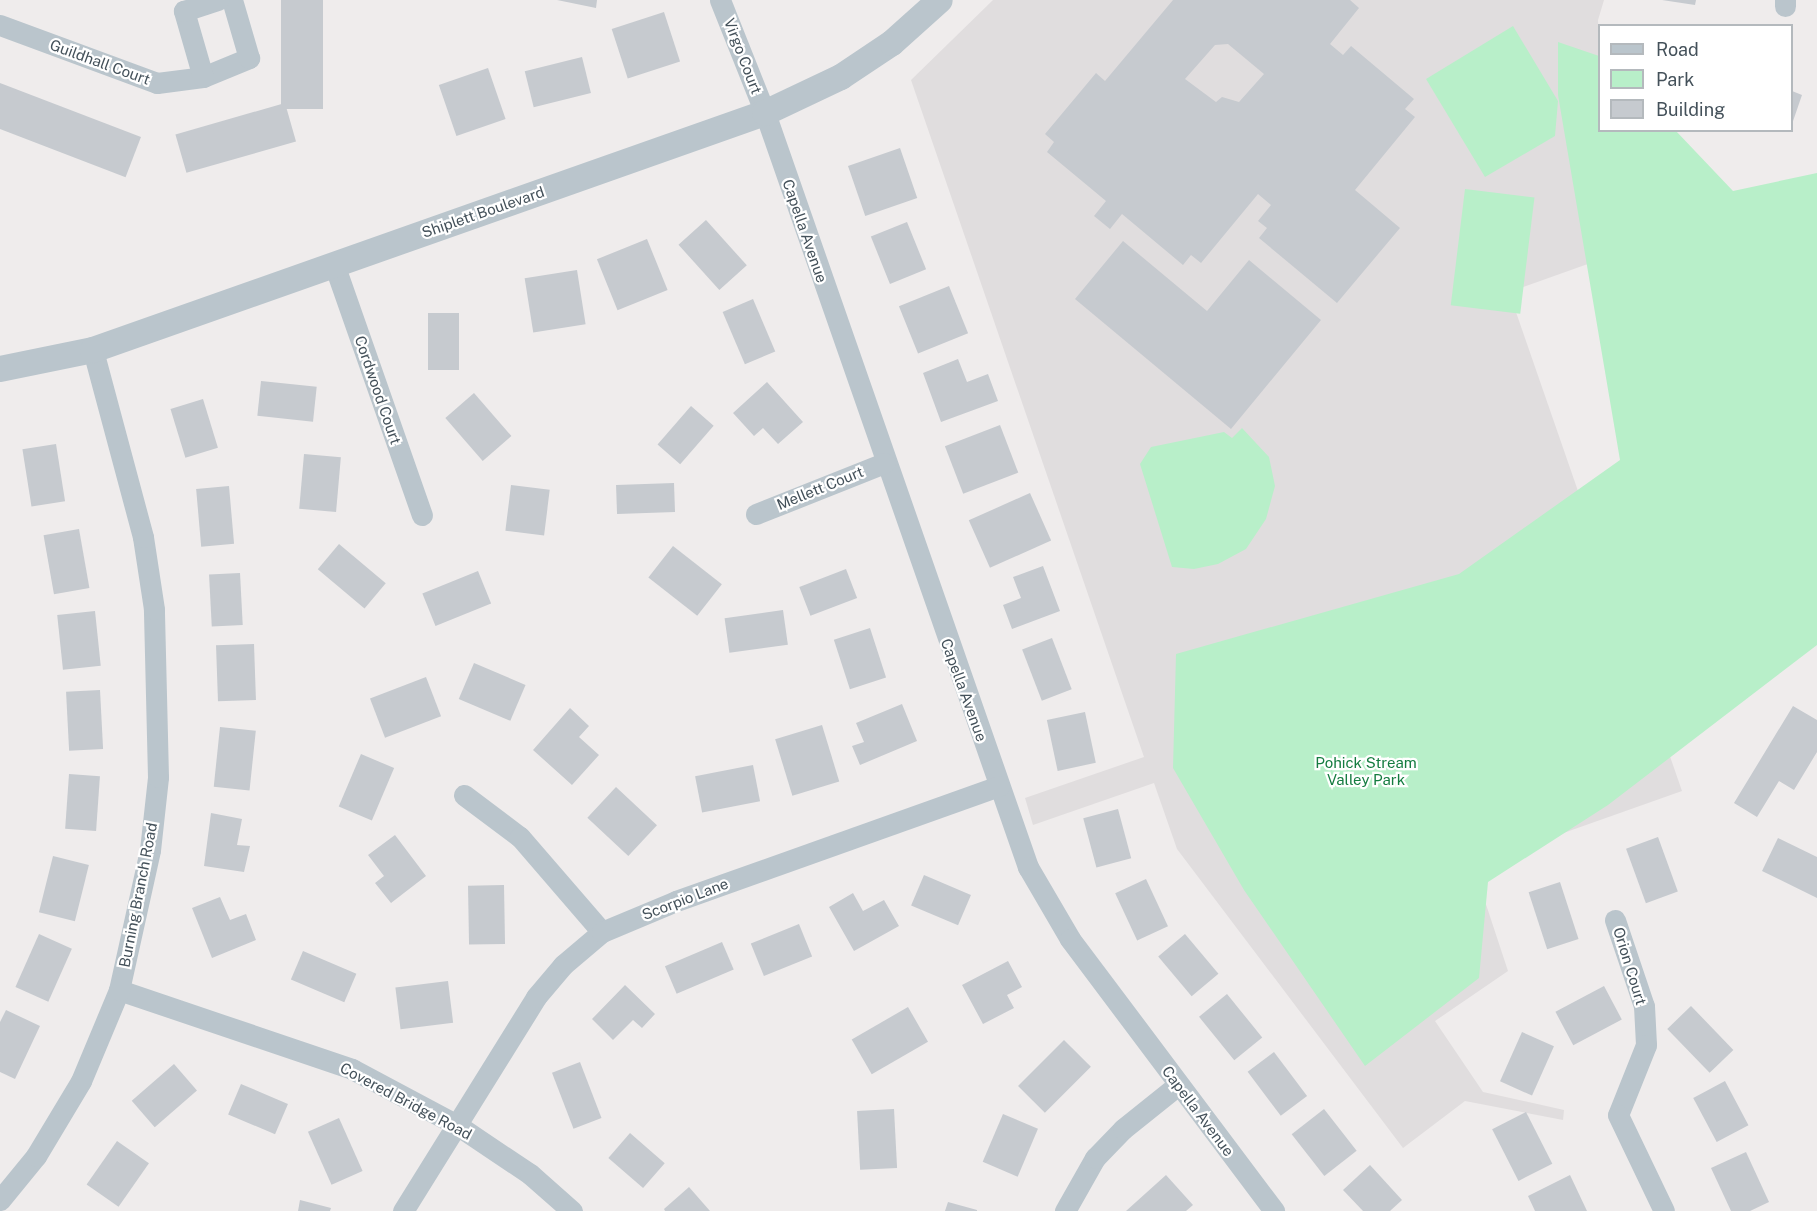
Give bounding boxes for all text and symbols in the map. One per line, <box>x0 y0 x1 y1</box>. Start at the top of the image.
street label: Virgo Court <box>720 16 766 96</box>
legend <box>1598 24 1793 132</box>
street label: Guildhall Court <box>47 36 153 88</box>
text: Road <box>1656 39 1699 60</box>
text: Park <box>1656 69 1694 90</box>
text: Building <box>1656 99 1725 120</box>
street label: Capella Avenue <box>779 177 831 285</box>
street label: Shiplett Boulevard <box>419 183 547 241</box>
street label: Cordwood Court <box>351 333 405 447</box>
street label: Mellett Court <box>774 462 866 514</box>
street label: Capella Avenue <box>937 636 991 744</box>
park label: Pohick Stream Valley Park <box>1315 753 1417 788</box>
street label: Burning Branch Road <box>115 821 161 969</box>
street label: Scorpio Lane <box>639 874 731 924</box>
street label: Orion Court <box>1610 925 1650 1007</box>
street label: Covered Bridge Road <box>337 1059 475 1143</box>
street label: Capella Avenue <box>1158 1062 1238 1160</box>

